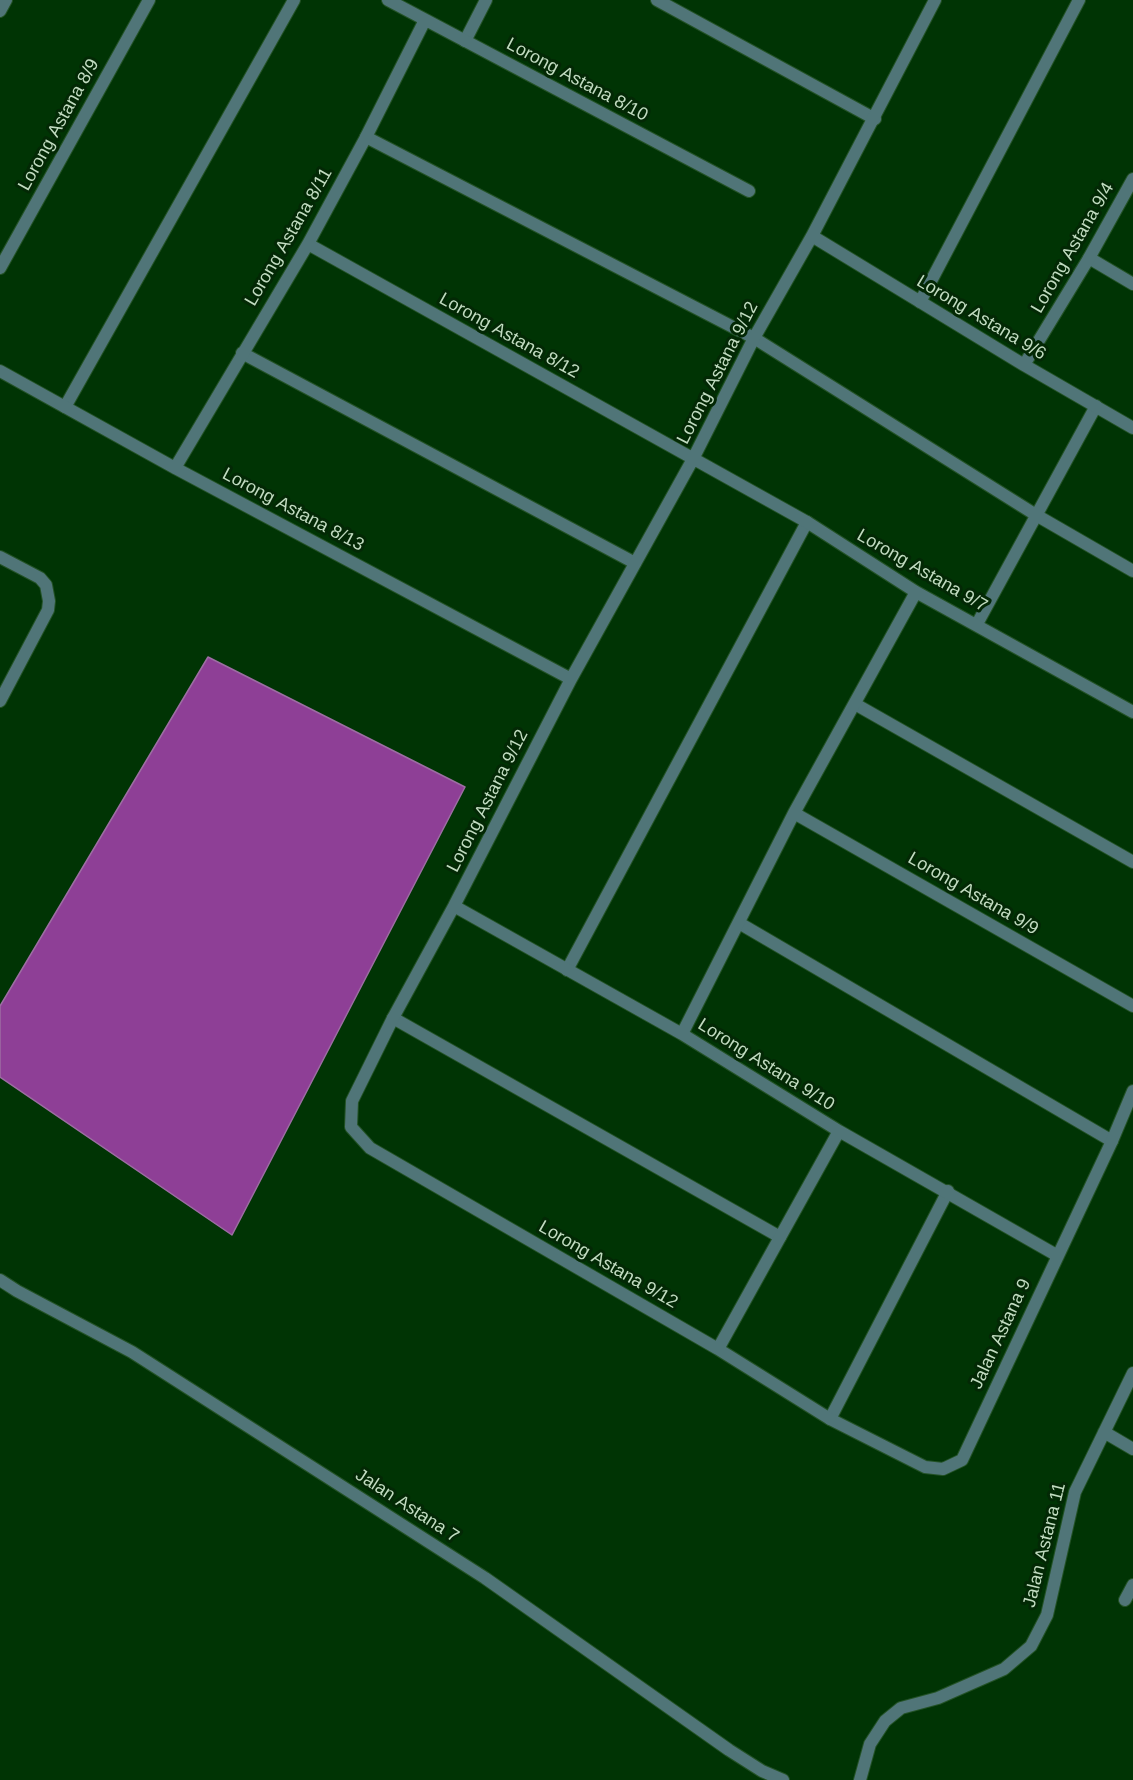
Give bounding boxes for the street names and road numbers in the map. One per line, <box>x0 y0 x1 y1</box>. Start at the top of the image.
street label: Lorong Astana 8/10 <box>503 34 651 126</box>
street label: Lorong Astana 8/9 <box>14 55 104 195</box>
street label: Lorong Astana 8/11 <box>241 164 337 310</box>
street label: Lorong Astana 9/4 <box>1027 179 1119 317</box>
street label: Lorong Astana 9/6 <box>912 271 1050 365</box>
street label: Lorong Astana 8/12 <box>435 288 583 384</box>
street label: Lorong Astana 9/12 <box>673 298 763 448</box>
street label: Lorong Astana 8/13 <box>219 464 367 556</box>
street label: Lorong Astana 9/7 <box>853 525 991 617</box>
street label: Lorong Astana 9/12 <box>443 726 533 876</box>
street label: Lorong Astana 9/9 <box>904 848 1042 940</box>
street label: Lorong Astana 9/10 <box>694 1014 838 1116</box>
street label: Lorong Astana 9/12 <box>535 1216 681 1314</box>
street label: Jalan Astana 9 <box>966 1275 1036 1393</box>
street label: Jalan Astana 7 <box>351 1465 463 1547</box>
street label: Jalan Astana 11 <box>1019 1480 1071 1610</box>

